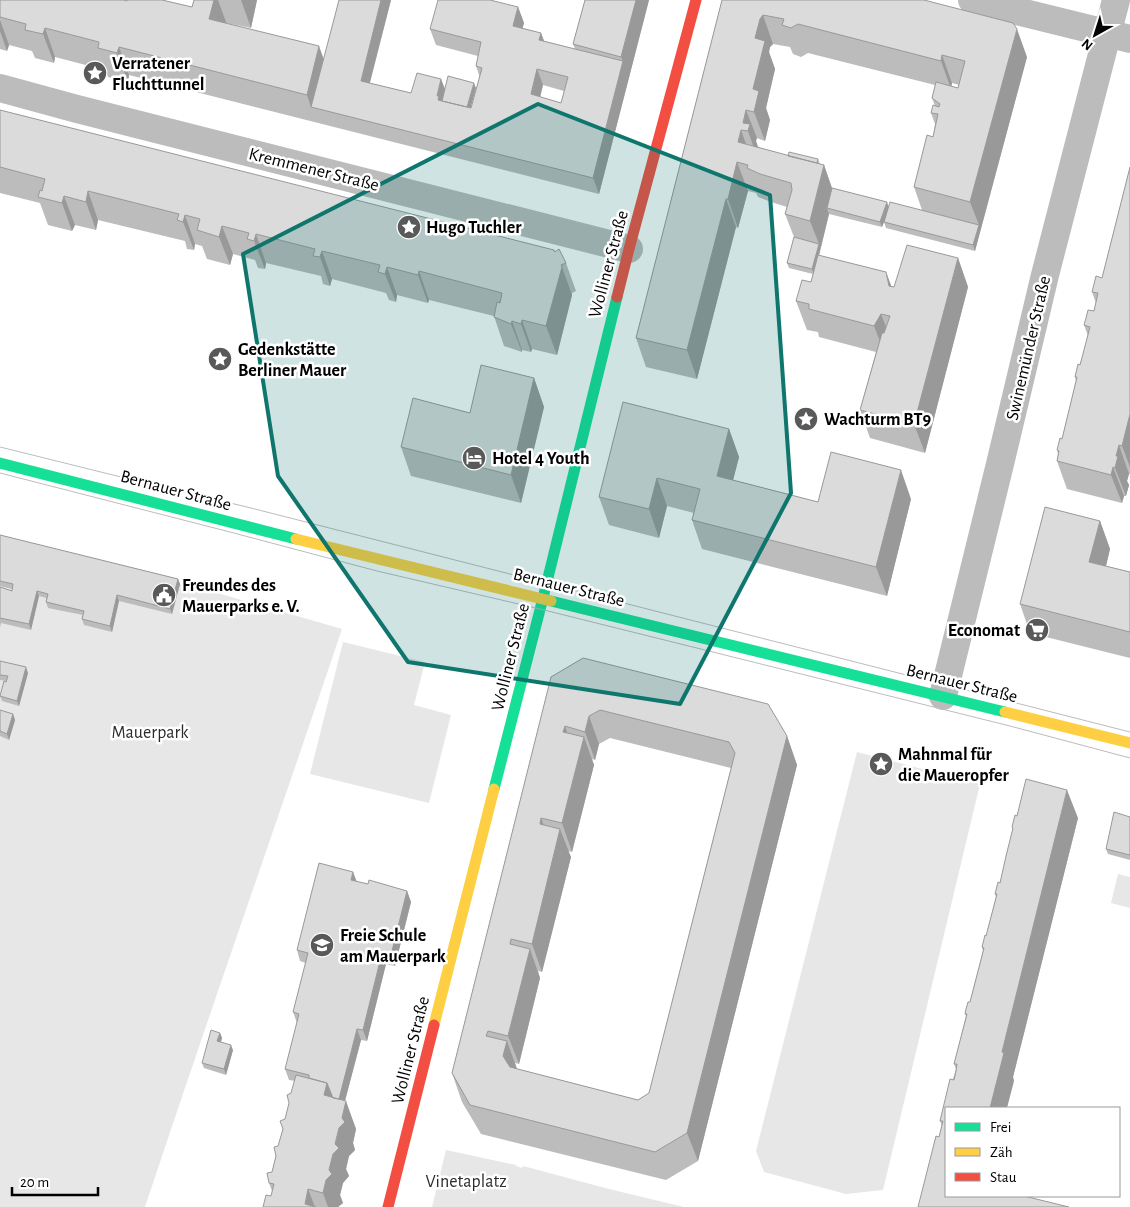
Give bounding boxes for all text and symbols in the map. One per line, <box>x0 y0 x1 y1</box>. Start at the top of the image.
north arrow <box>1070 10 1120 60</box>
text: N <box>1079 36 1096 53</box>
place label: Verratener Fluchttunnel <box>112 55 205 94</box>
place icon: Verratener Fluchttunnel <box>82 60 108 86</box>
street label: Kremmener Straße <box>247 145 381 195</box>
street label: Wolliner Straße <box>586 209 632 320</box>
place icon: Hugo Tuchler <box>396 214 422 240</box>
place label: Hugo Tuchler <box>426 219 522 237</box>
street label: Swinemünder Straße <box>1004 274 1054 422</box>
place label: Gedenkstätte Berliner Mauer <box>238 341 347 380</box>
place icon: Gedenkstätte Berliner Mauer <box>207 346 233 372</box>
place icon: Wachturm BT9 <box>793 406 819 432</box>
place label: Wachturm BT9 <box>824 411 932 429</box>
hotel icon: Hotel 4 Youth <box>461 445 487 471</box>
place label: Hotel 4 Youth <box>492 450 589 468</box>
street label: Bernauer Straße <box>118 468 233 514</box>
street label: Bernauer Straße <box>511 565 626 610</box>
place label: Freundes des Mauerparks e. V. <box>182 577 300 616</box>
public building icon: Freundes des Mauerparks e. V. <box>151 582 177 608</box>
street label: Wolliner Straße <box>489 602 533 713</box>
supermarket icon: Economat <box>1024 617 1050 643</box>
place label: Economat <box>948 622 1020 640</box>
street label: Bernauer Straße <box>904 661 1019 706</box>
park label: Mauerpark <box>112 724 189 742</box>
place label: Mahnmal für die Maueropfer <box>898 746 1009 785</box>
place icon: Mahnmal für die Maueropfer <box>868 751 894 777</box>
place label: Freie Schule am Mauerpark <box>340 927 446 966</box>
school or university icon: Freie Schule am Mauerpark <box>309 932 335 958</box>
street label: Wolliner Straße <box>389 995 433 1106</box>
legend <box>945 1107 1120 1197</box>
text: Frei <box>990 1120 1011 1135</box>
text: Zäh <box>990 1145 1013 1160</box>
scale bar <box>12 1164 99 1196</box>
text: Stau <box>990 1170 1017 1185</box>
park label: Vinetaplatz <box>425 1173 507 1191</box>
text: 20 m <box>20 1175 49 1190</box>

